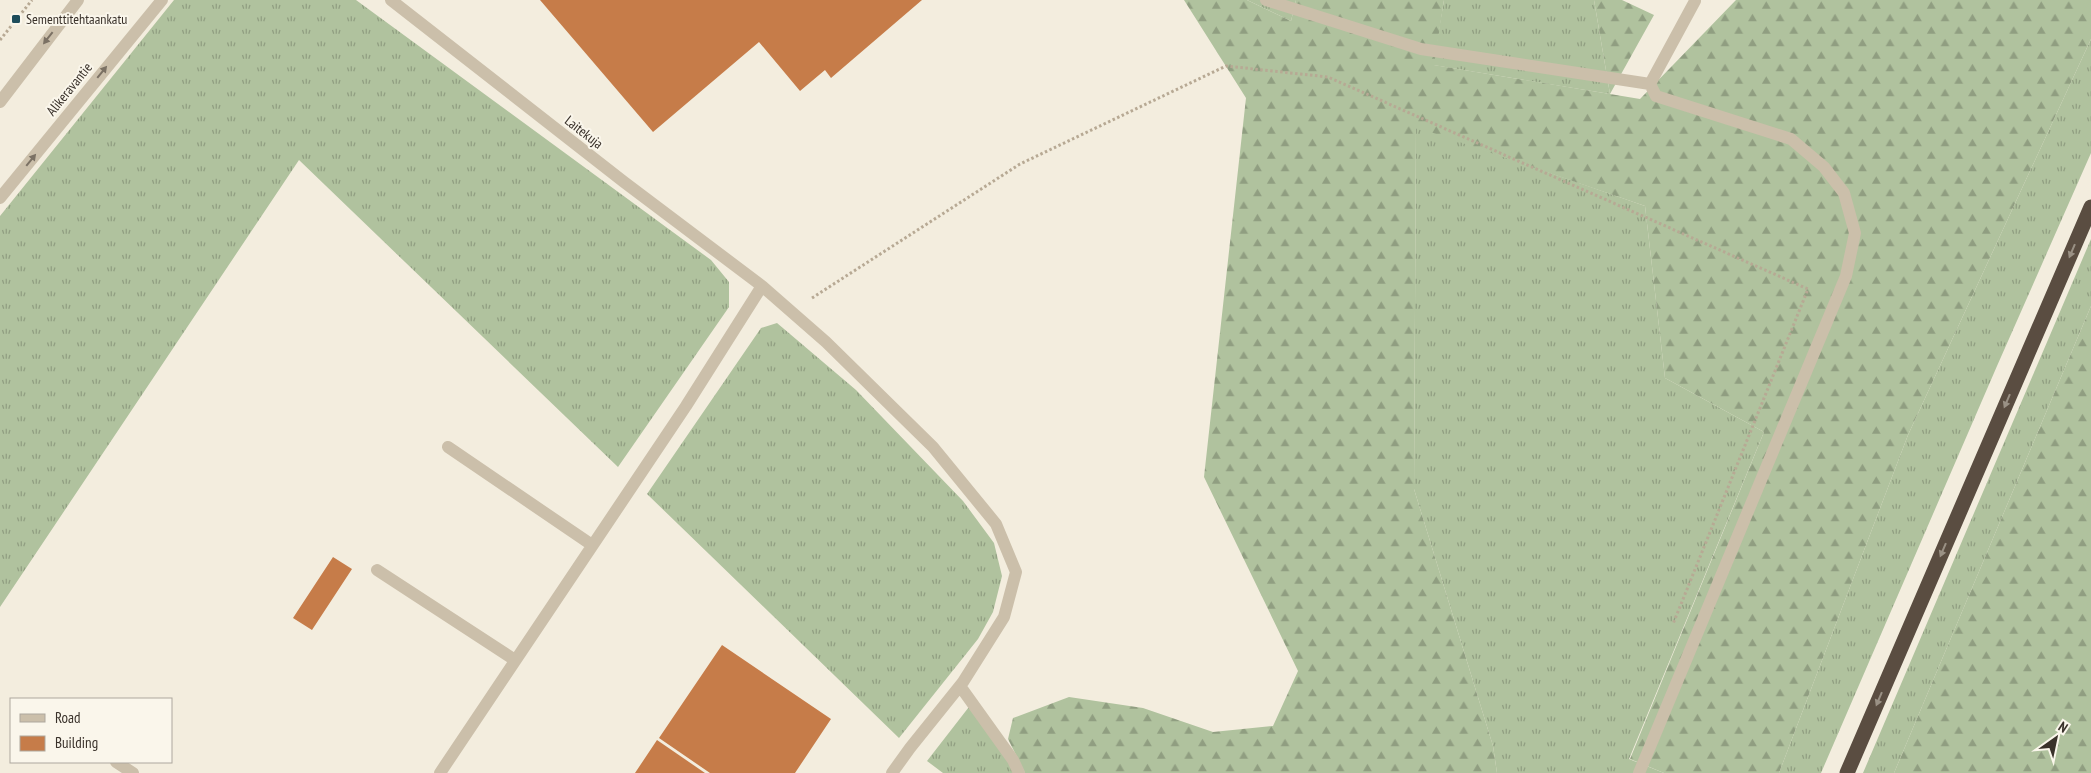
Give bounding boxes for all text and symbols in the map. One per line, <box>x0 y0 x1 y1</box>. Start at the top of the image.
place label: Sementtitehtaankatu <box>26 10 127 28</box>
marker: Sementtitehtaankatu <box>10 13 22 25</box>
one-way arrow <box>43 31 54 44</box>
street label: Alikeravantie <box>42 59 96 119</box>
one-way arrow <box>97 66 108 79</box>
street label: Laitekuja <box>561 111 607 153</box>
one-way arrow <box>25 154 36 167</box>
one-way arrow <box>2067 244 2075 258</box>
one-way arrow <box>2003 394 2011 408</box>
one-way arrow <box>1939 543 1947 557</box>
one-way arrow <box>1874 692 1882 706</box>
legend <box>10 698 172 763</box>
text: Road <box>55 708 81 727</box>
north arrow <box>2031 713 2081 763</box>
text: N <box>2055 717 2071 737</box>
text: Building <box>55 733 98 752</box>

